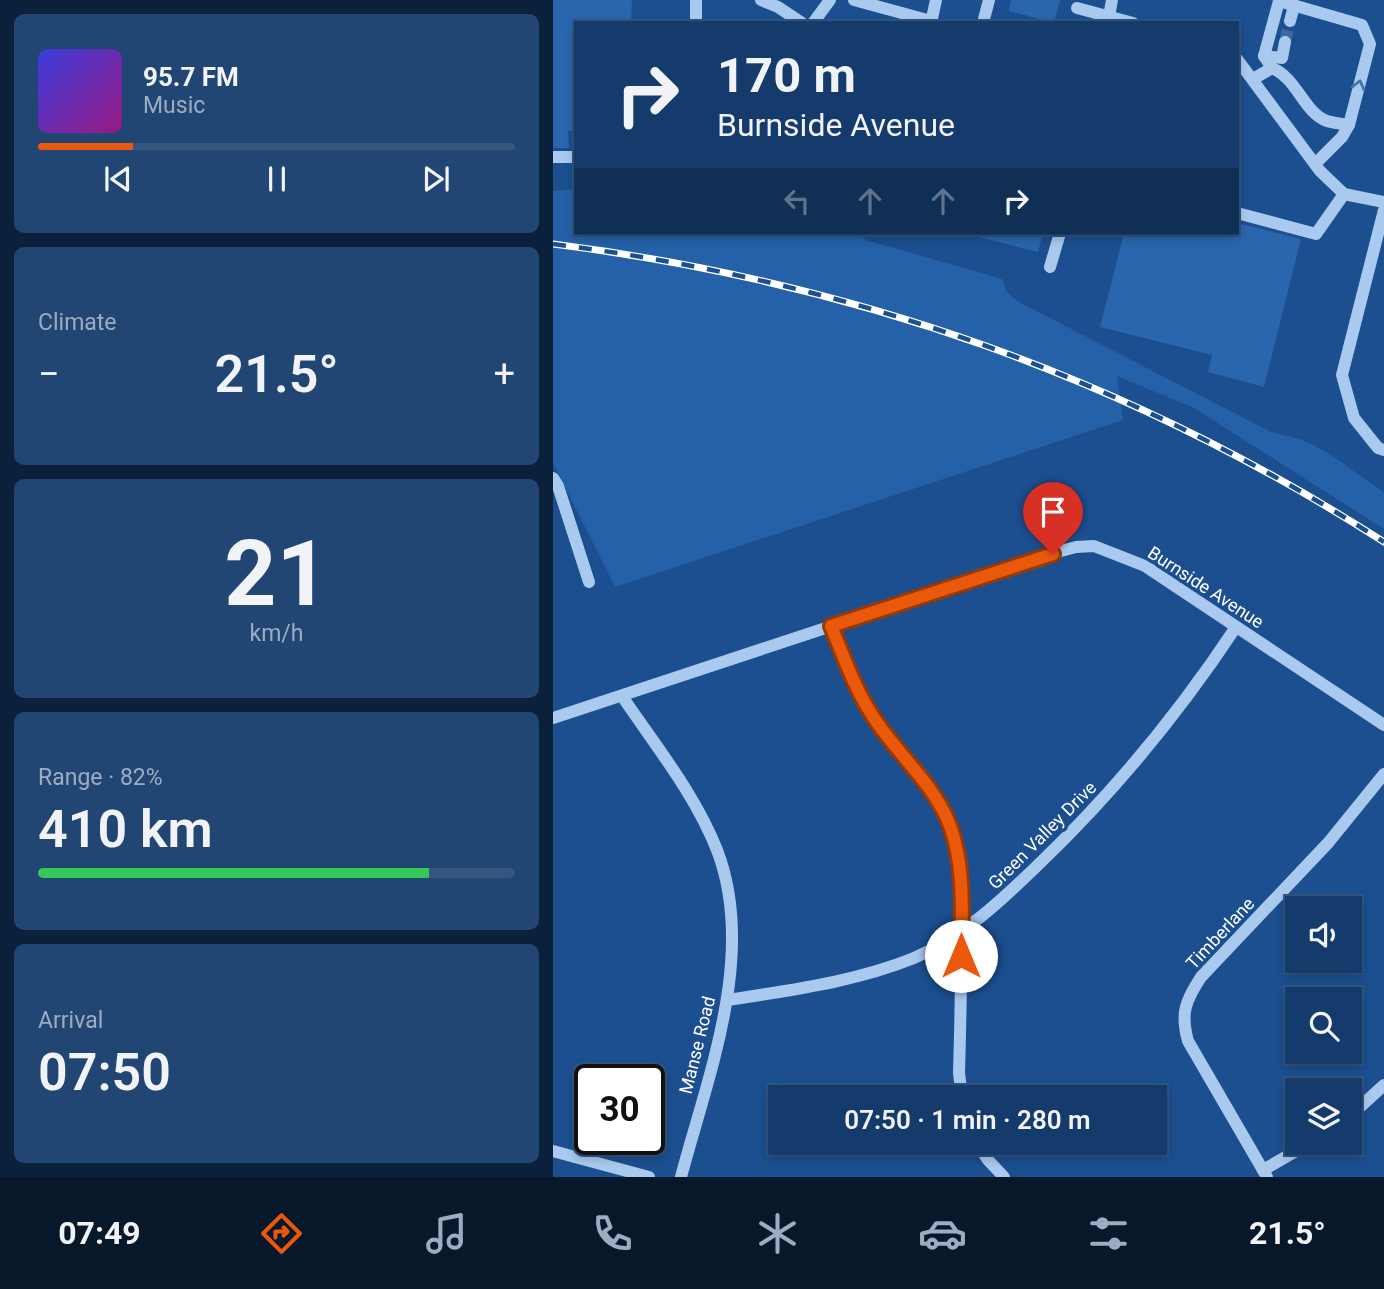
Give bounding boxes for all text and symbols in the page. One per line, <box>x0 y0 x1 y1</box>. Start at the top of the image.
text: 170 m <box>717 47 856 104</box>
icon: right <box>602 49 693 140</box>
text: 95.7 FM <box>143 62 239 92</box>
one-way arrow <box>1351 80 1365 92</box>
text: Music <box>143 92 205 119</box>
text: Burnside Avenue <box>717 106 955 144</box>
icon: previous <box>99 160 137 198</box>
icon: pause <box>258 160 296 198</box>
icon: next <box>417 160 455 198</box>
icon: left <box>778 182 816 220</box>
icon: ahead <box>851 182 889 220</box>
icon: ahead <box>924 182 962 220</box>
icon: right <box>997 182 1035 220</box>
text: Climate <box>38 309 117 336</box>
text: 21.5° <box>215 344 339 405</box>
text: − <box>38 352 60 396</box>
text: + <box>493 352 515 396</box>
pin <box>1023 482 1083 554</box>
icon: arrive <box>1034 493 1072 531</box>
text: 21 <box>224 521 329 627</box>
street label: Burnside Avenue <box>1144 542 1268 632</box>
text: km/h <box>250 620 304 647</box>
text: Range · 82% <box>38 764 163 791</box>
street label: Green Valley Drive <box>984 777 1100 893</box>
text: 410 km <box>38 799 213 860</box>
street label: Timberlane <box>1182 893 1258 973</box>
map controls <box>1285 896 1362 1155</box>
button: sound <box>1285 896 1362 973</box>
position arrow <box>924 919 998 993</box>
button: search <box>1285 987 1362 1064</box>
street label: Manse Road <box>675 994 719 1096</box>
text: Arrival <box>38 1007 103 1034</box>
text: 07:50 <box>38 1042 171 1103</box>
speed limit sign: 30 <box>574 1064 665 1155</box>
button: layers <box>1285 1078 1362 1155</box>
text: 07:50 · 1 min · 280 m <box>844 1105 1091 1135</box>
icon: directions <box>257 1209 306 1258</box>
icon: music <box>422 1209 471 1258</box>
icon: phone <box>588 1209 637 1258</box>
icon: climate <box>753 1209 802 1258</box>
icon: car <box>918 1209 967 1258</box>
icon: filters <box>1084 1209 1133 1258</box>
text: 07:49 <box>58 1214 141 1252</box>
text: 21.5° <box>1249 1214 1326 1252</box>

